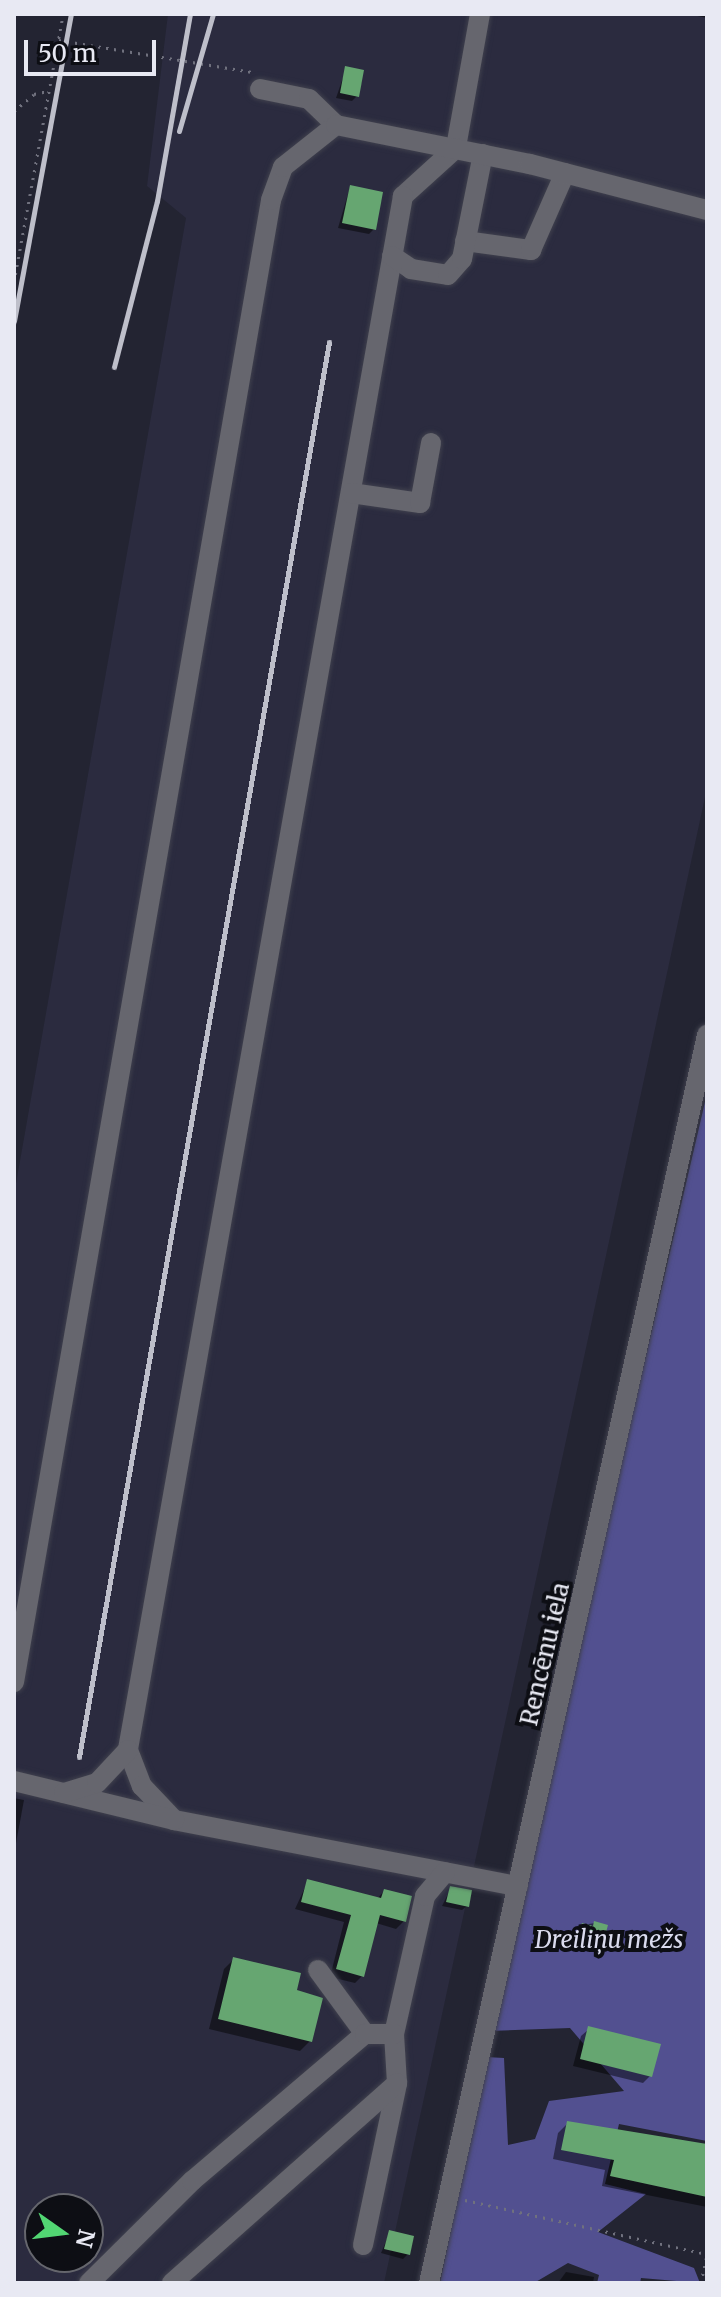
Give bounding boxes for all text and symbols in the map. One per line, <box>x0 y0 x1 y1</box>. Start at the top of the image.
scale bar <box>28 24 160 74</box>
text: 50 m <box>38 38 97 69</box>
street label: Rencēnu iela <box>515 1580 575 1728</box>
park label: Dreiliņu mežs <box>535 1926 683 1954</box>
north arrow <box>24 2193 104 2273</box>
text: N <box>70 2226 101 2250</box>

